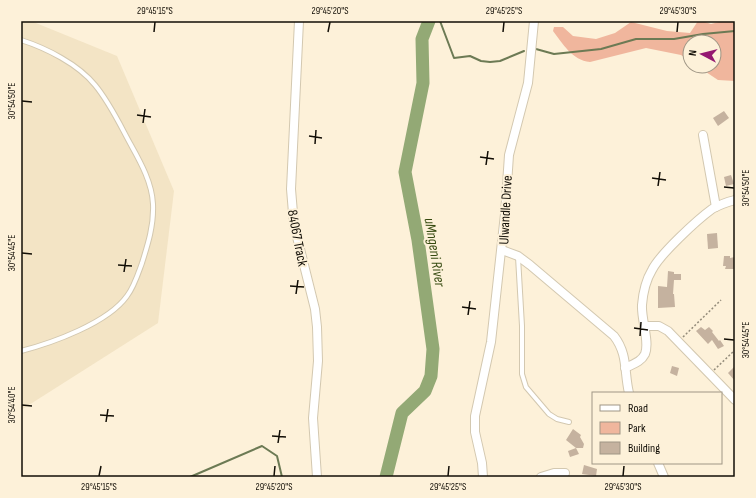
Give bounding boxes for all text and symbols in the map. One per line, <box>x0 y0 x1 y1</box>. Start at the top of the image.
text: 29°45'15"S <box>137 5 173 17</box>
text: 29°45'20"S <box>312 5 348 17</box>
text: 29°45'25"S <box>486 5 522 17</box>
text: 29°45'30"S <box>660 5 696 17</box>
north arrow <box>682 34 722 74</box>
text: N <box>686 49 699 57</box>
text: 30°54'50"E <box>6 83 18 119</box>
text: 30°54'50"E <box>740 170 752 206</box>
street label: Ulwandle Drive <box>495 175 516 245</box>
street label: 84067 Track <box>284 208 311 268</box>
water label: uMngeni River <box>420 216 449 289</box>
text: 30°54'45"E <box>6 235 18 271</box>
text: 30°54'45"E <box>740 322 752 358</box>
text: 30°54'40"E <box>6 386 18 424</box>
legend <box>592 392 722 464</box>
text: Road <box>628 401 648 416</box>
text: Park <box>628 421 646 436</box>
text: Building <box>628 441 660 456</box>
text: 29°45'15"S <box>81 481 117 493</box>
text: 29°45'20"S <box>256 481 292 493</box>
text: 29°45'25"S <box>430 481 466 493</box>
text: 29°45'30"S <box>605 481 641 493</box>

